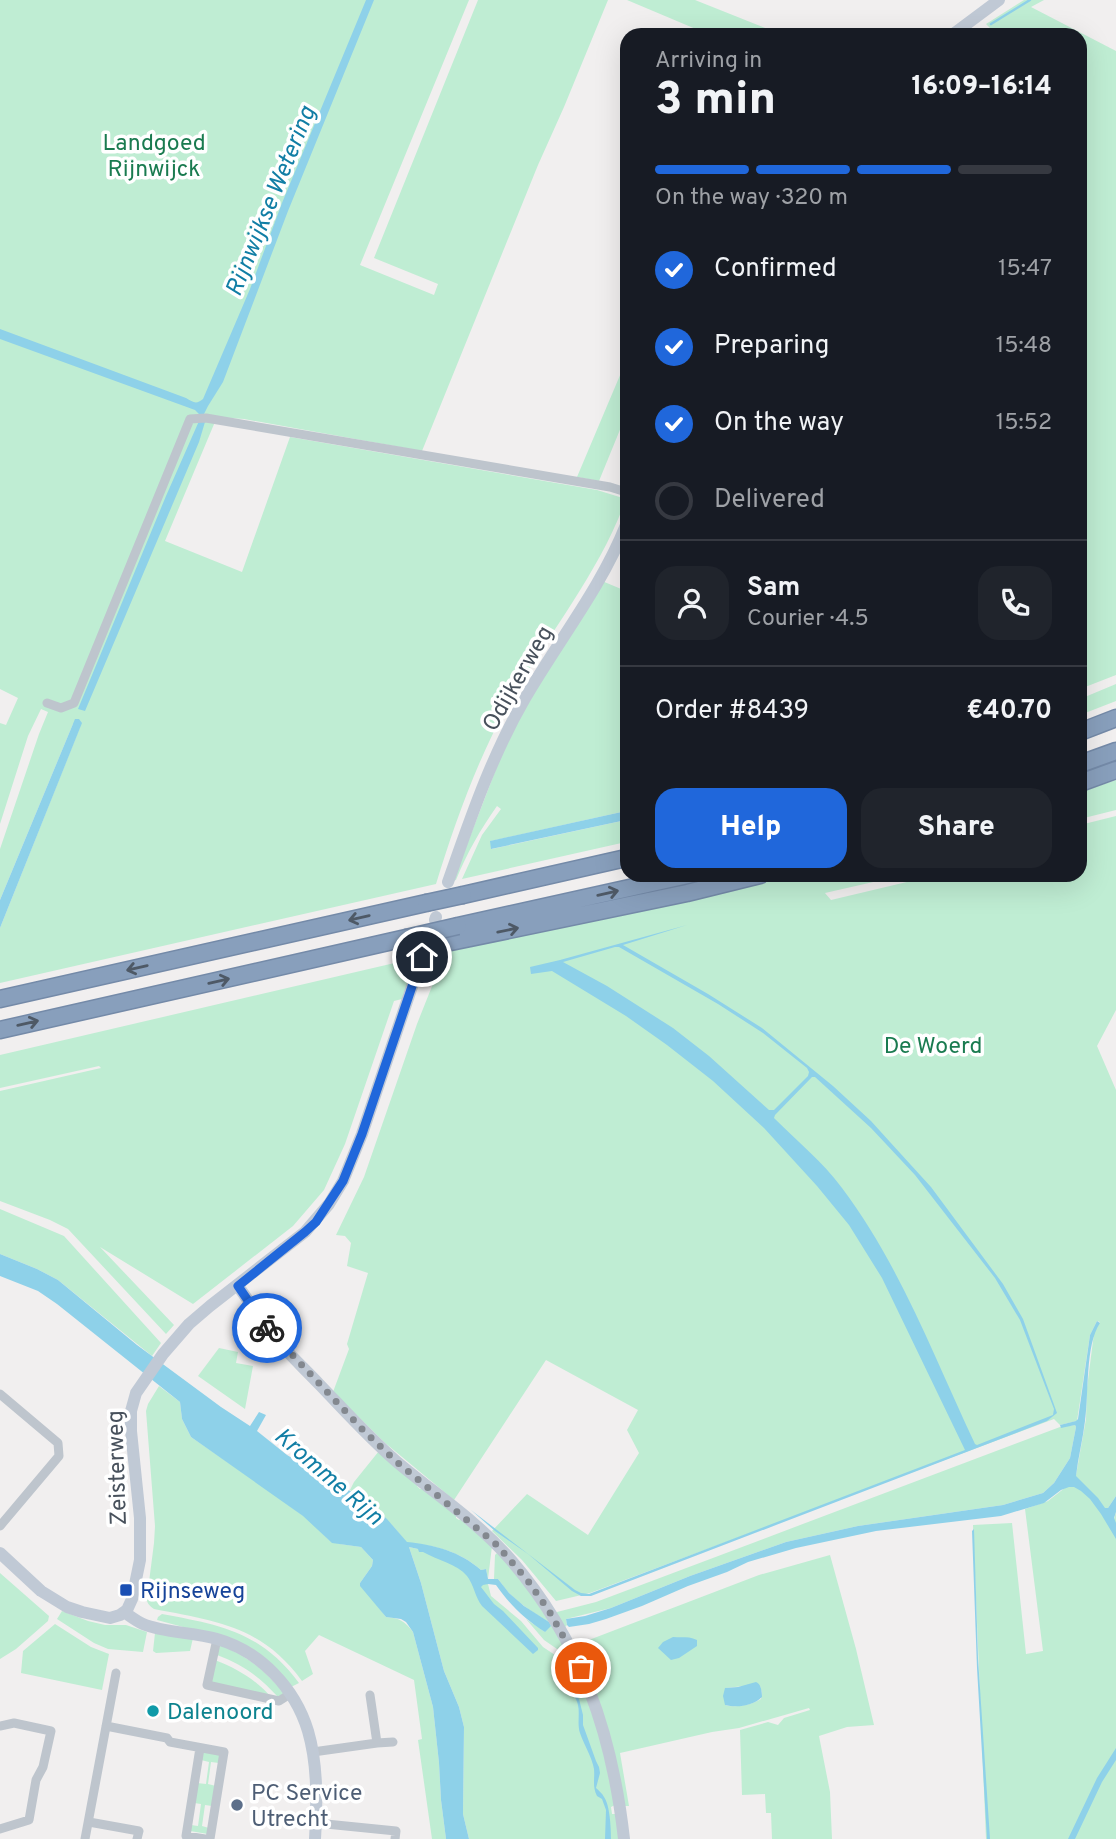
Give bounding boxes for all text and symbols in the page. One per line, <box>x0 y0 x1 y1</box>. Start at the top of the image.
text: Arriving in <box>655 47 762 76</box>
text: 16:09–16:14 <box>911 71 1052 104</box>
text: 3 min <box>655 72 776 131</box>
water label: Rijnwijkse Wetering <box>220 102 324 301</box>
park label: Landgoed Rijnwijck <box>102 130 206 185</box>
text: On the way · 320 m <box>655 184 848 213</box>
icon: check <box>655 251 693 289</box>
text: Confirmed <box>714 253 837 286</box>
text: 15:47 <box>998 255 1052 284</box>
icon: check <box>655 328 693 366</box>
text: Preparing <box>714 330 829 363</box>
text: 15:48 <box>996 332 1052 361</box>
icon: check <box>655 405 693 443</box>
text: On the way <box>714 407 844 440</box>
text: 15:52 <box>996 409 1052 438</box>
text: Delivered <box>714 484 825 517</box>
button: person <box>655 566 729 640</box>
button: phone <box>978 566 1052 640</box>
text: Sam <box>747 572 800 605</box>
text: Courier · 4.5 <box>747 605 869 634</box>
street label: Odijkerweg <box>477 621 561 737</box>
text: Order #8439 <box>655 695 809 728</box>
text: €40.70 <box>966 695 1052 728</box>
button: Help <box>655 788 847 868</box>
button: Share <box>861 788 1052 868</box>
one-way arrow <box>596 886 618 899</box>
one-way arrow <box>348 912 371 926</box>
one-way arrow <box>496 923 519 937</box>
pin <box>392 927 452 987</box>
icon: home <box>403 938 441 976</box>
one-way arrow <box>126 962 149 976</box>
one-way arrow <box>207 973 230 987</box>
one-way arrow <box>16 1016 39 1030</box>
park label: De Woerd <box>884 1033 982 1062</box>
courier <box>232 1293 302 1363</box>
icon: bike <box>248 1309 286 1347</box>
street label: Zeisterweg <box>102 1410 135 1526</box>
water label: Kromme Rijn <box>267 1422 388 1533</box>
place label: Rijnseweg <box>140 1578 245 1607</box>
marker: Rijnseweg <box>118 1582 134 1598</box>
pin <box>551 1638 611 1698</box>
icon: bag <box>562 1649 600 1687</box>
place label: Dalenoord <box>167 1699 274 1728</box>
marker: Dalenoord <box>145 1703 161 1719</box>
place label: PC Service Utrecht <box>251 1780 362 1835</box>
marker: PC Service Utrecht <box>229 1797 245 1813</box>

